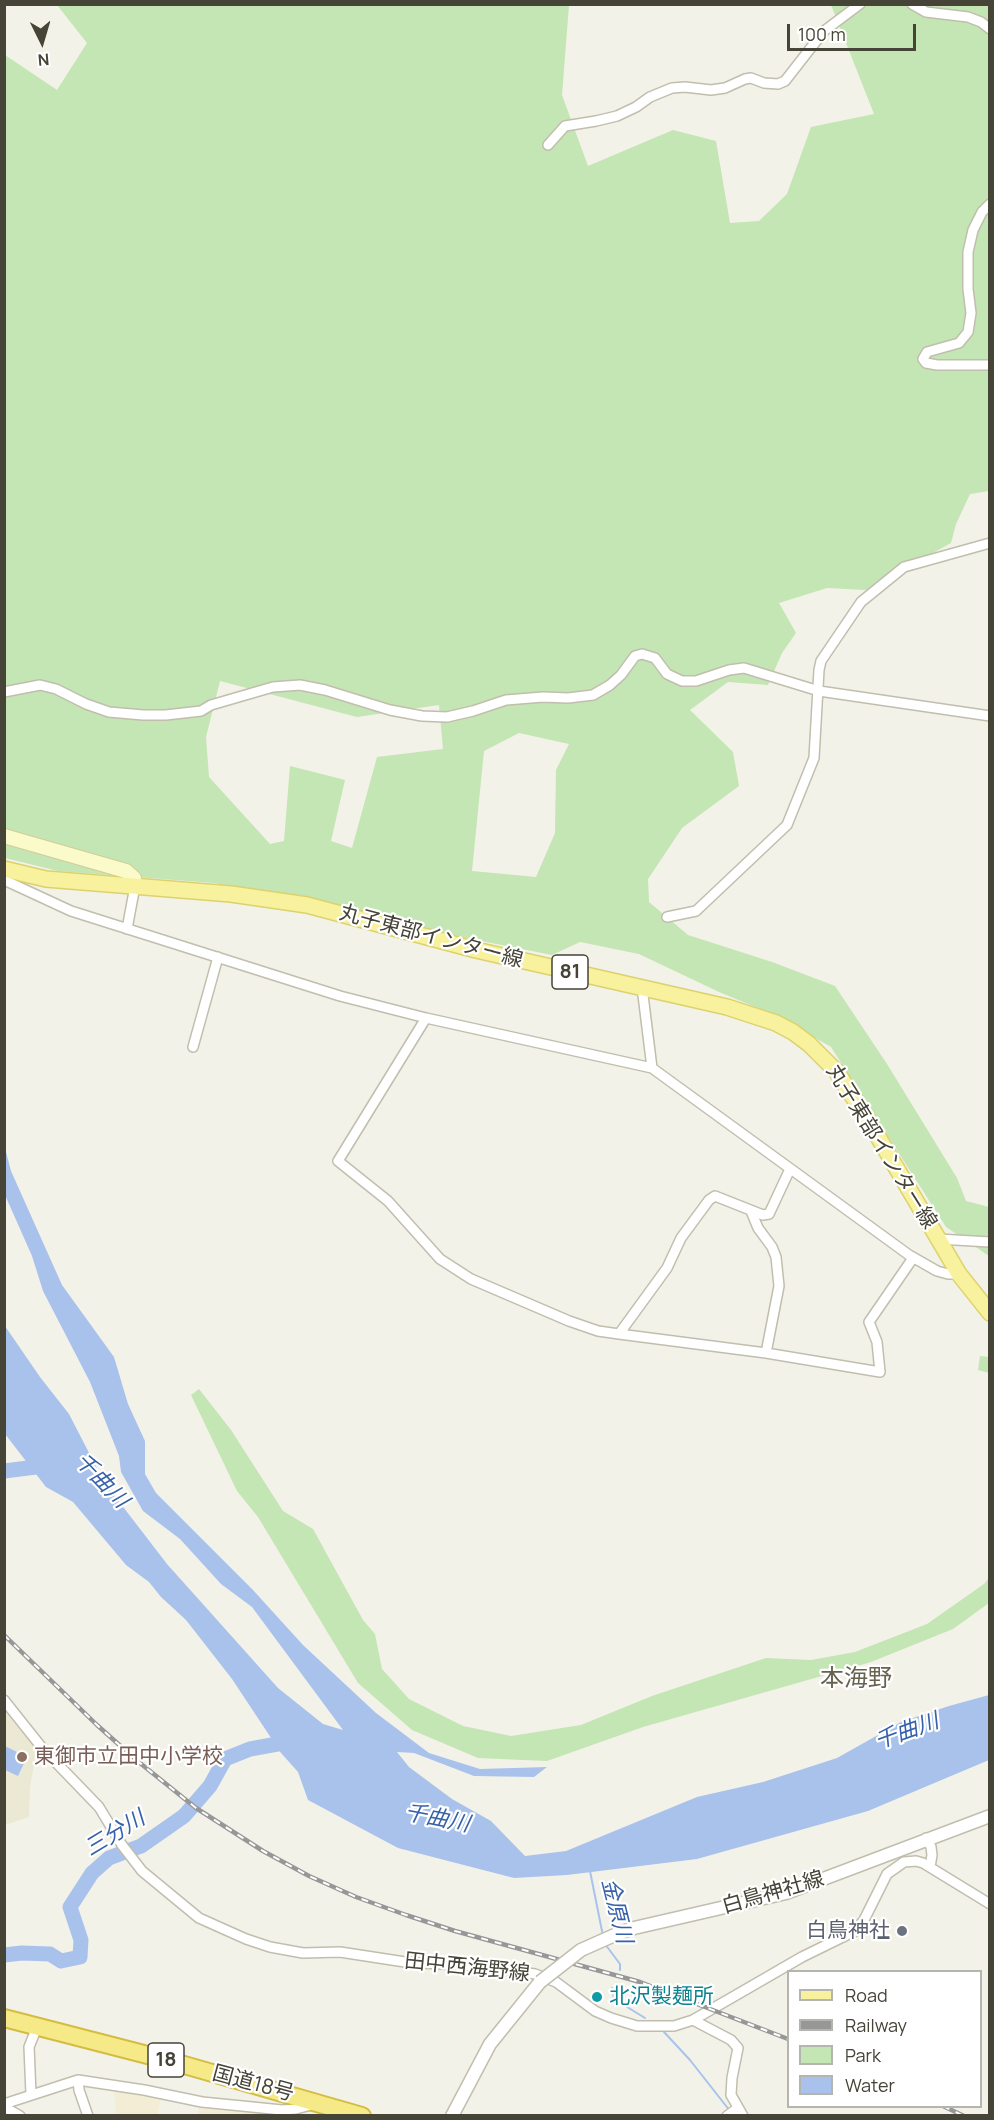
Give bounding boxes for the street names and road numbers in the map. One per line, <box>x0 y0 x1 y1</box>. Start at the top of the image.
street label: 丸子東部インター線 <box>336 900 526 974</box>
road number: 81 <box>552 955 588 989</box>
street label: 丸子東部インター線 <box>820 1060 942 1234</box>
street label: 白鳥神社線 <box>719 1866 827 1920</box>
street label: 田中西海野線 <box>403 1949 531 1987</box>
road number: 18 <box>148 2043 184 2077</box>
street label: 国道18号 <box>209 2061 297 2107</box>

